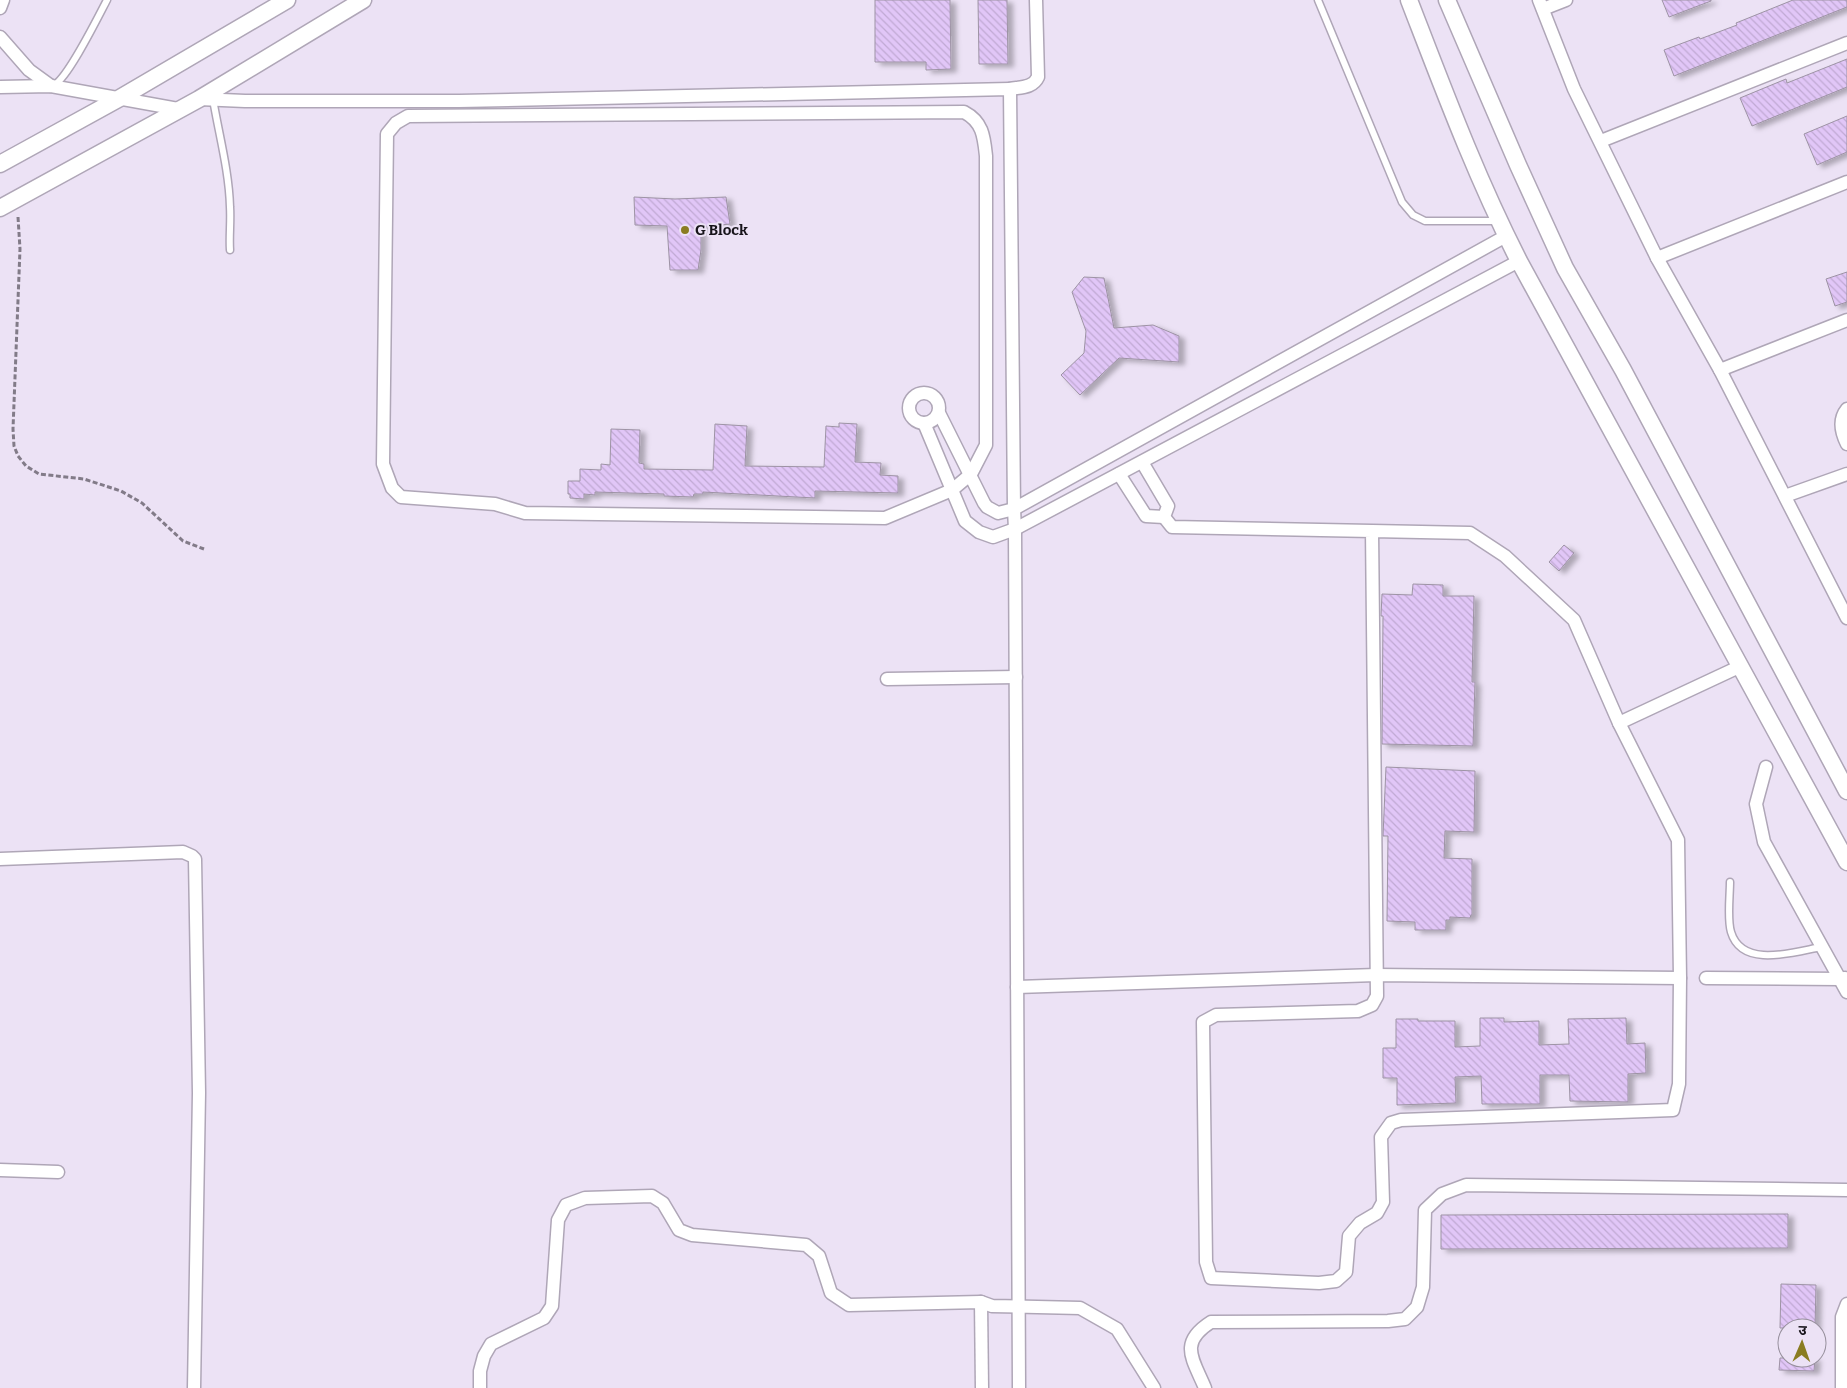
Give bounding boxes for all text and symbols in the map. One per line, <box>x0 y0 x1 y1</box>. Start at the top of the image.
place label: G Block <box>695 221 748 239</box>
marker: G Block <box>679 224 691 236</box>
north arrow <box>1777 1318 1827 1368</box>
text: उ <box>1798 1322 1808 1339</box>

